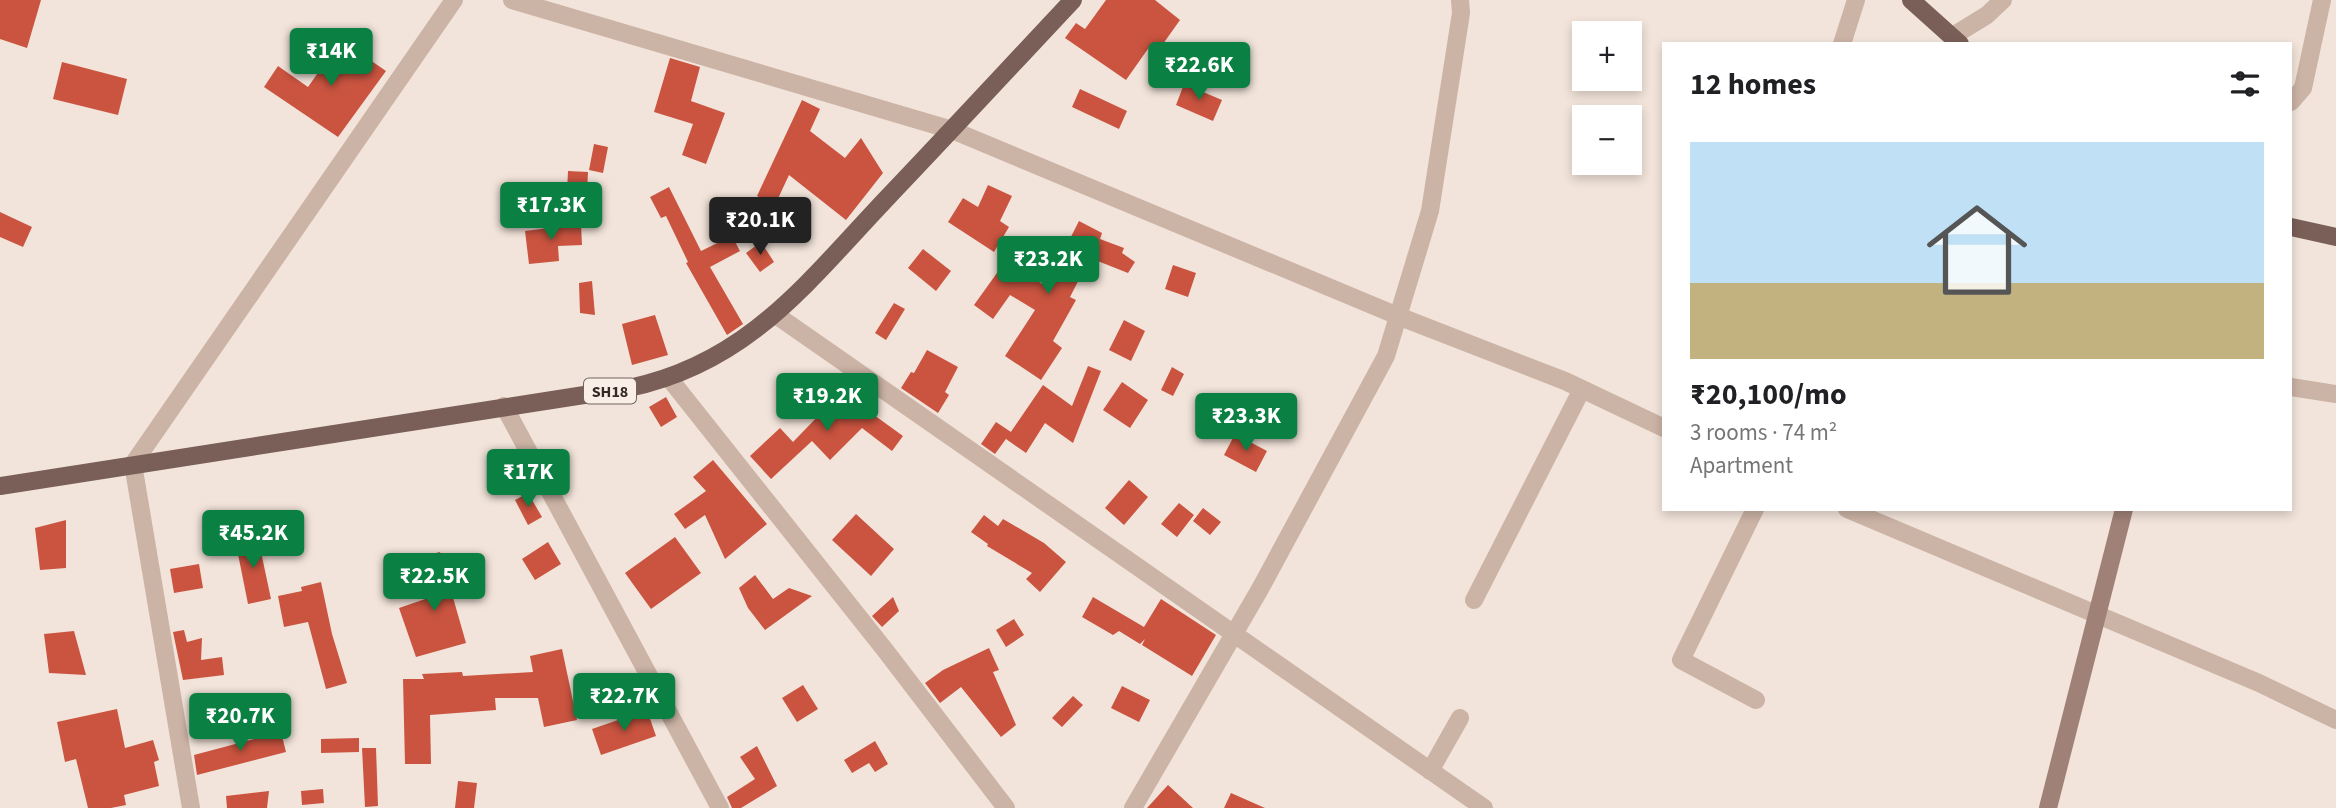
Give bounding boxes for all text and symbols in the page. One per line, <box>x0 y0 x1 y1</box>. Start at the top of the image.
map controls <box>1572 21 1642 175</box>
button: + <box>1572 21 1642 91</box>
pin: ₹14K <box>290 28 372 88</box>
text: ₹14K <box>306 34 356 67</box>
pin: ₹22.6K <box>1142 42 1256 102</box>
text: ₹22.6K <box>1164 48 1234 81</box>
text: 12 homes <box>1690 63 1816 106</box>
icon: filters <box>2226 65 2264 103</box>
button: − <box>1572 105 1642 175</box>
pin: ₹17.3K <box>494 182 608 242</box>
icon: home <box>1914 187 2040 313</box>
text: ₹17.3K <box>516 188 586 221</box>
pin: ₹20.1K <box>703 198 817 257</box>
text: ₹20.1K <box>725 203 795 236</box>
pin: ₹23.2K <box>991 236 1105 296</box>
text: ₹23.2K <box>1013 242 1083 275</box>
text: ₹20,100/mo <box>1690 373 1847 416</box>
pin: ₹19.2K <box>770 374 884 433</box>
road number: SH18 <box>584 378 636 404</box>
text: ₹19.2K <box>792 379 862 412</box>
pin: ₹23.3K <box>1189 393 1303 453</box>
text: ₹23.3K <box>1211 399 1281 432</box>
text: 3 rooms · 74 m² <box>1690 416 1837 449</box>
pin: ₹17K <box>487 449 569 509</box>
text: Apartment <box>1690 449 1793 482</box>
text: ₹17K <box>503 455 553 488</box>
pin: ₹45.2K <box>196 510 310 570</box>
text: ₹45.2K <box>218 516 288 549</box>
pin: ₹22.5K <box>377 554 491 613</box>
text: ₹22.5K <box>399 559 469 592</box>
pin: ₹22.7K <box>567 674 681 733</box>
text: ₹22.7K <box>589 679 659 712</box>
pin: ₹20.7K <box>183 694 297 753</box>
text: ₹20.7K <box>205 699 275 732</box>

